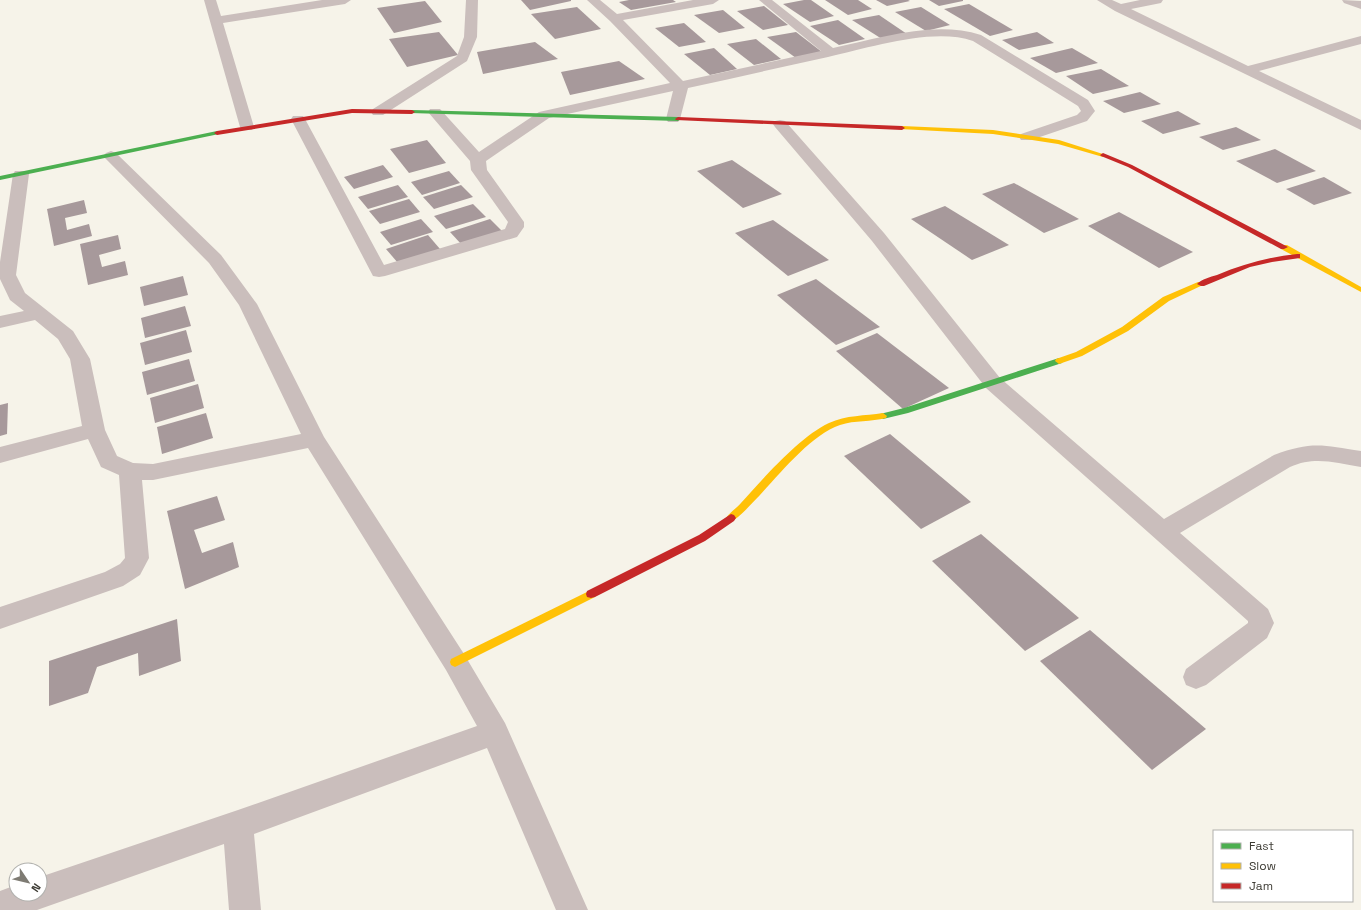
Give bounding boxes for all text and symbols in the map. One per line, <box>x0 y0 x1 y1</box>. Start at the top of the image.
legend <box>1213 830 1353 902</box>
text: Fast <box>1249 838 1274 854</box>
text: Slow <box>1249 858 1276 874</box>
north arrow <box>8 862 48 902</box>
text: Jam <box>1249 878 1273 894</box>
text: N <box>28 881 44 895</box>

